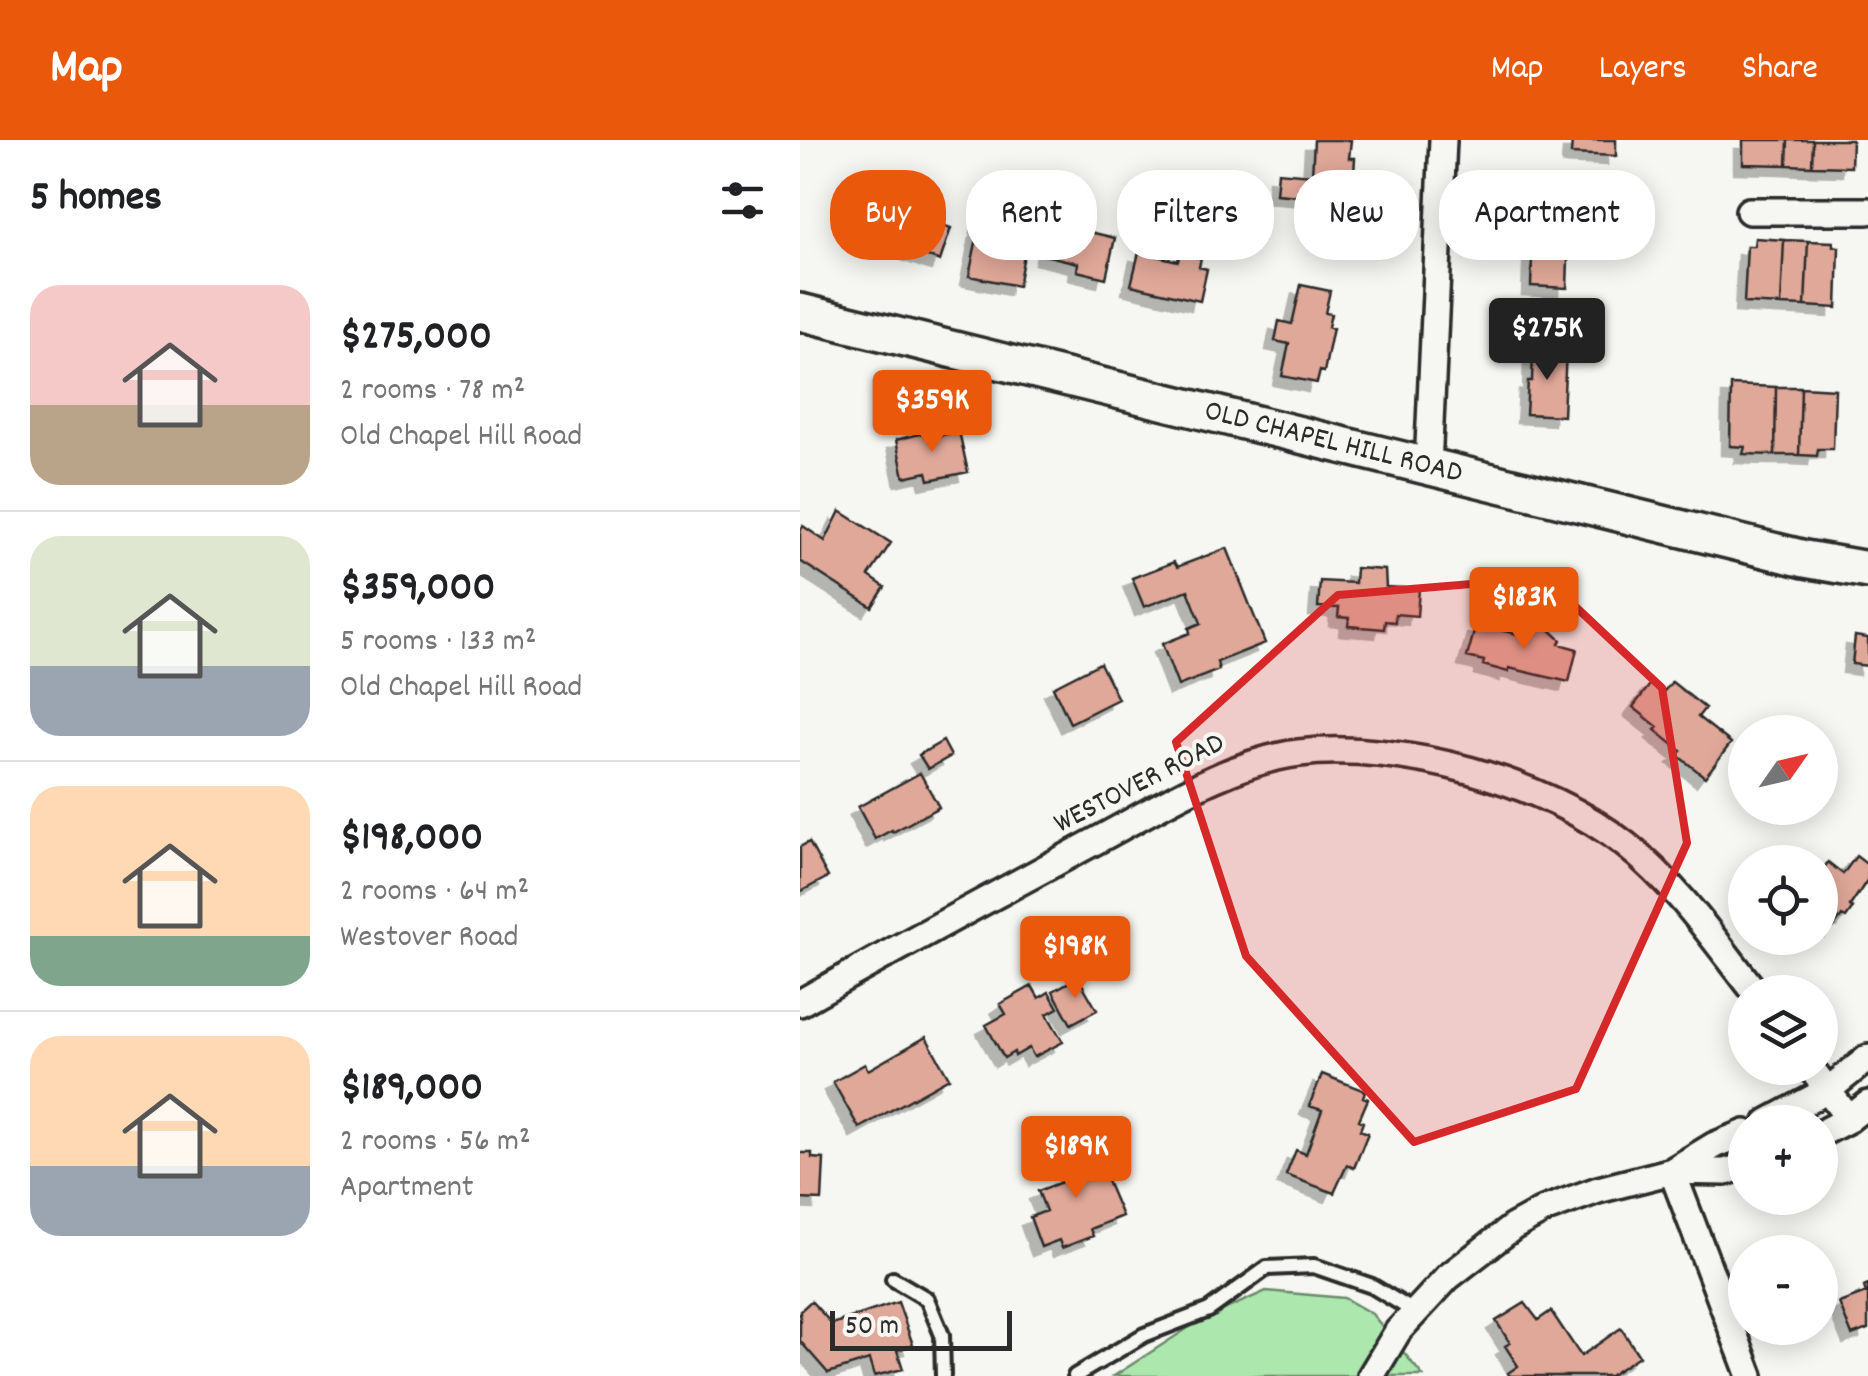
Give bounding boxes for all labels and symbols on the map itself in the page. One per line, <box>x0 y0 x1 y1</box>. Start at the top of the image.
pin: $275K <box>1477 298 1617 383</box>
pin: $359K <box>862 370 1002 455</box>
street label: OLD CHAPEL HILL ROAD <box>1199 391 1467 497</box>
pin: $183K <box>1454 567 1594 652</box>
north arrow <box>1728 715 1838 825</box>
street label: WESTOVER ROAD <box>1047 724 1233 846</box>
pin: $198K <box>1005 916 1145 1001</box>
pin: $189K <box>1006 1116 1146 1201</box>
scale bar <box>830 1306 1012 1350</box>

